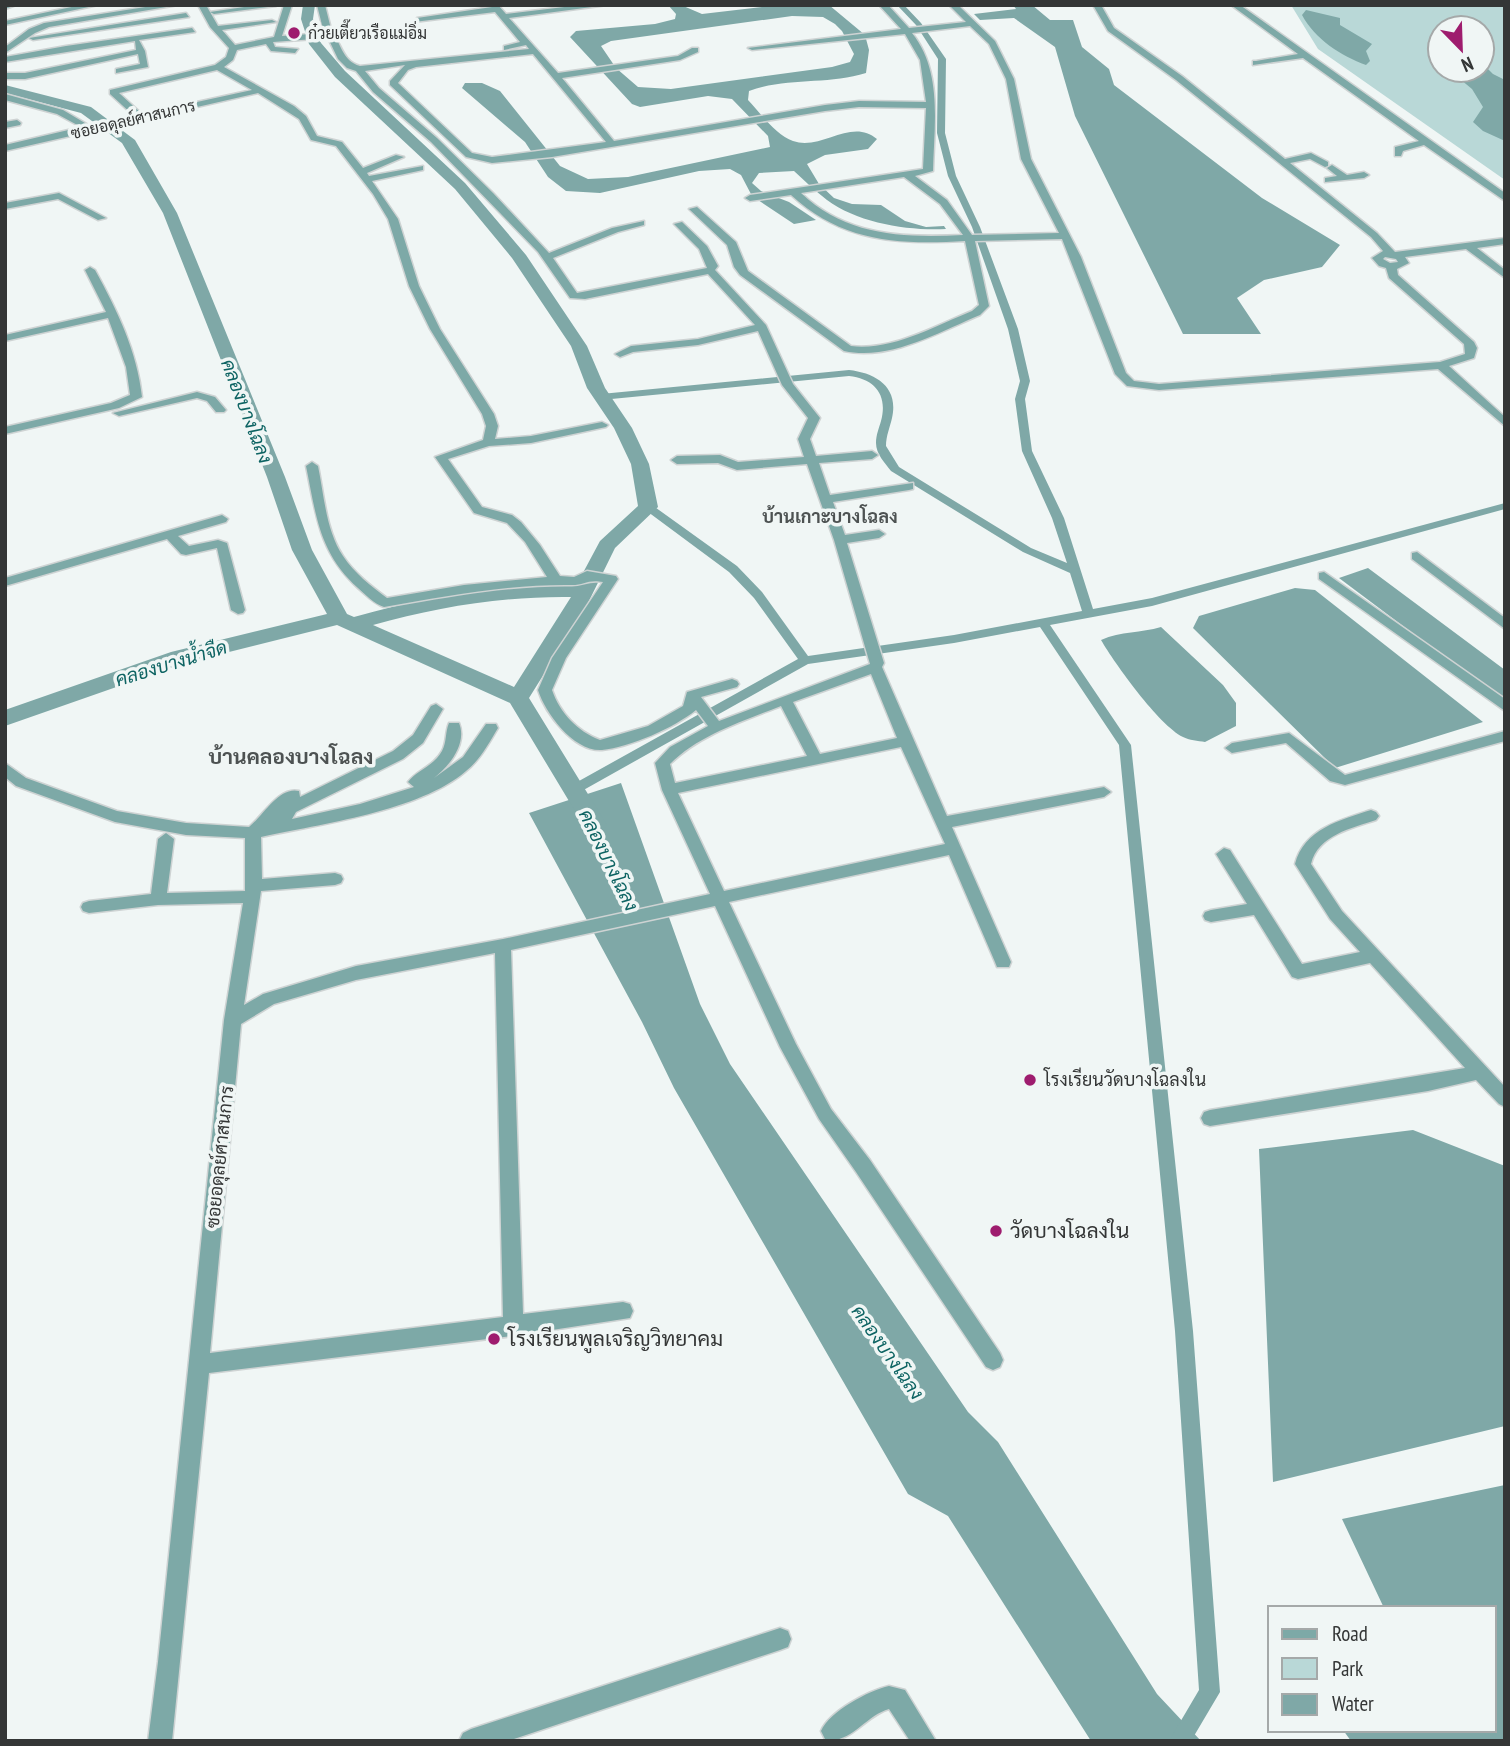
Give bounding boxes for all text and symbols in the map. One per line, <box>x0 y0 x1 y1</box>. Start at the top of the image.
north arrow <box>1426 14 1496 84</box>
place label: ก๋วยเตี๊ยวเรือแม่อิ่ม <box>308 19 427 43</box>
marker: ก๋วยเตี๊ยวเรือแม่อิ่ม <box>286 25 302 41</box>
text: N <box>1458 52 1477 78</box>
street label: ซอยอดุลย์ศาสนการ <box>68 93 198 145</box>
water label: คลองบางโฉลง <box>216 355 278 467</box>
district label: บ้านเกาะบางโฉลง <box>762 504 898 528</box>
water label: คลองบางน้ำจืด <box>111 632 230 691</box>
district label: บ้านคลองบางโฉลง <box>209 743 373 770</box>
water label: คลองบางโฉลง <box>574 805 644 915</box>
place label: โรงเรียนวัดบางโฉลงใน <box>1043 1067 1206 1091</box>
marker: โรงเรียนวัดบางโฉลงใน <box>1022 1072 1038 1088</box>
street label: ซอยอดุลย์ศาสนการ <box>200 1084 239 1229</box>
place label: วัดบางโฉลงใน <box>1010 1217 1129 1244</box>
marker: วัดบางโฉลงใน <box>988 1223 1004 1239</box>
water label: คลองบางโฉลง <box>847 1300 930 1404</box>
place label: โรงเรียนพูลเจริญวิทยาคม <box>507 1325 723 1354</box>
marker: โรงเรียนพูลเจริญวิทยาคม <box>486 1331 502 1347</box>
legend <box>1268 1606 1496 1732</box>
text: Road <box>1332 1620 1368 1647</box>
text: Park <box>1332 1655 1363 1682</box>
text: Water <box>1332 1690 1374 1717</box>

